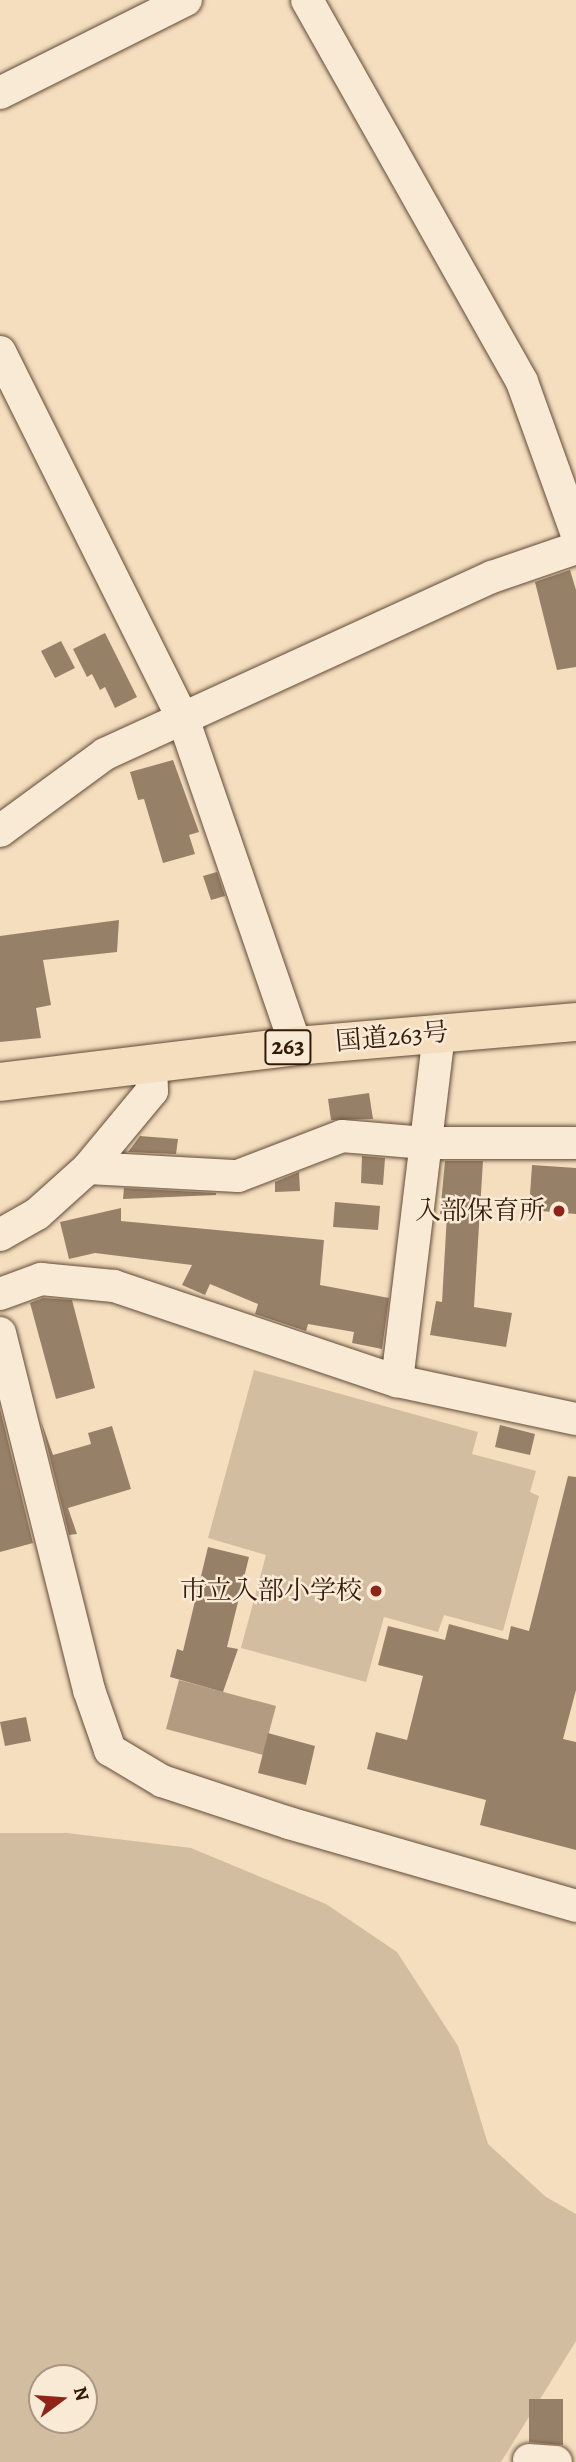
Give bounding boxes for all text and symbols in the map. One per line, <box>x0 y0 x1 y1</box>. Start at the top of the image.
street label: 国道263号 <box>334 1017 450 1057</box>
road number: 263 <box>264 1027 312 1068</box>
place label: 入部保育所 <box>415 1195 545 1227</box>
marker: 入部保育所 <box>551 1203 567 1219</box>
place label: 市立入部小学校 <box>180 1575 362 1607</box>
marker: 市立入部小学校 <box>368 1583 384 1599</box>
north arrow <box>28 2364 98 2434</box>
text: N <box>67 2384 96 2404</box>

